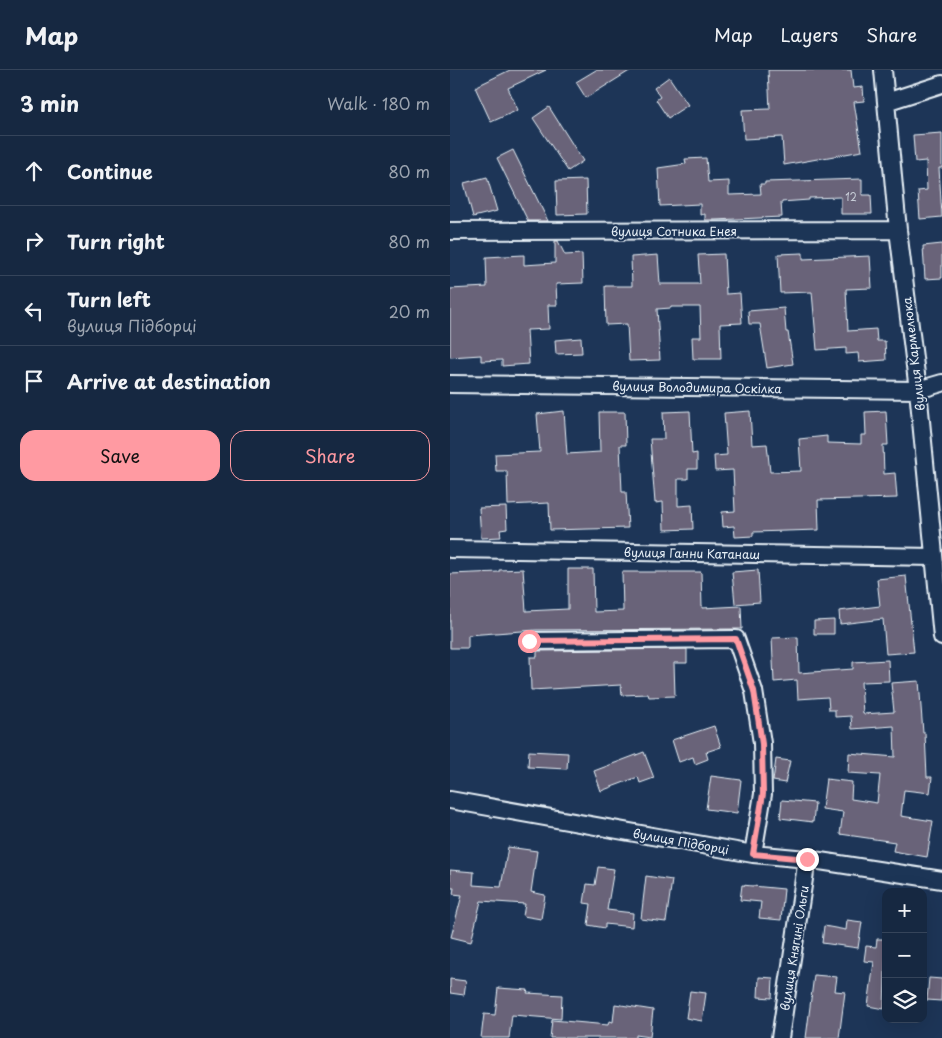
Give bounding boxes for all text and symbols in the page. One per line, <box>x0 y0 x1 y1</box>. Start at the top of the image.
text: Map <box>25 17 78 53</box>
text: Map <box>714 21 753 48</box>
text: Layers <box>781 21 838 48</box>
text: Share <box>866 21 917 48</box>
text: 3 min <box>20 87 79 119</box>
text: Walk · 180 m <box>327 91 430 115</box>
icon: ahead <box>20 157 48 185</box>
text: Continue <box>67 157 153 185</box>
text: 80 m <box>388 159 430 183</box>
house number: 12 <box>845 189 857 204</box>
street label: вулиця Сотника Енея <box>611 222 737 240</box>
icon: right <box>20 227 48 255</box>
text: Turn right <box>67 227 165 255</box>
text: 80 m <box>388 229 430 253</box>
text: Turn left <box>67 285 151 313</box>
street label: вулиця Кармелюка <box>897 296 929 412</box>
icon: left <box>20 297 48 325</box>
text: 20 m <box>389 299 430 323</box>
text: вулиця Підборці <box>67 313 197 337</box>
icon: arrive <box>20 367 48 395</box>
text: Arrive at destination <box>67 367 271 395</box>
street label: вулиця Володимира Оскілка <box>612 377 782 397</box>
button: Save <box>20 430 220 481</box>
button: Share <box>230 430 430 481</box>
street label: вулиця Ганни Катанаш <box>624 543 760 563</box>
route start <box>518 630 541 653</box>
street label: вулиця Підборці <box>632 824 730 858</box>
route end <box>796 848 819 871</box>
street label: вулиця Княгині Ольги <box>775 884 813 1012</box>
map controls <box>882 888 927 1023</box>
button: + <box>882 888 927 933</box>
button: − <box>882 933 927 978</box>
button: layers <box>882 978 927 1023</box>

